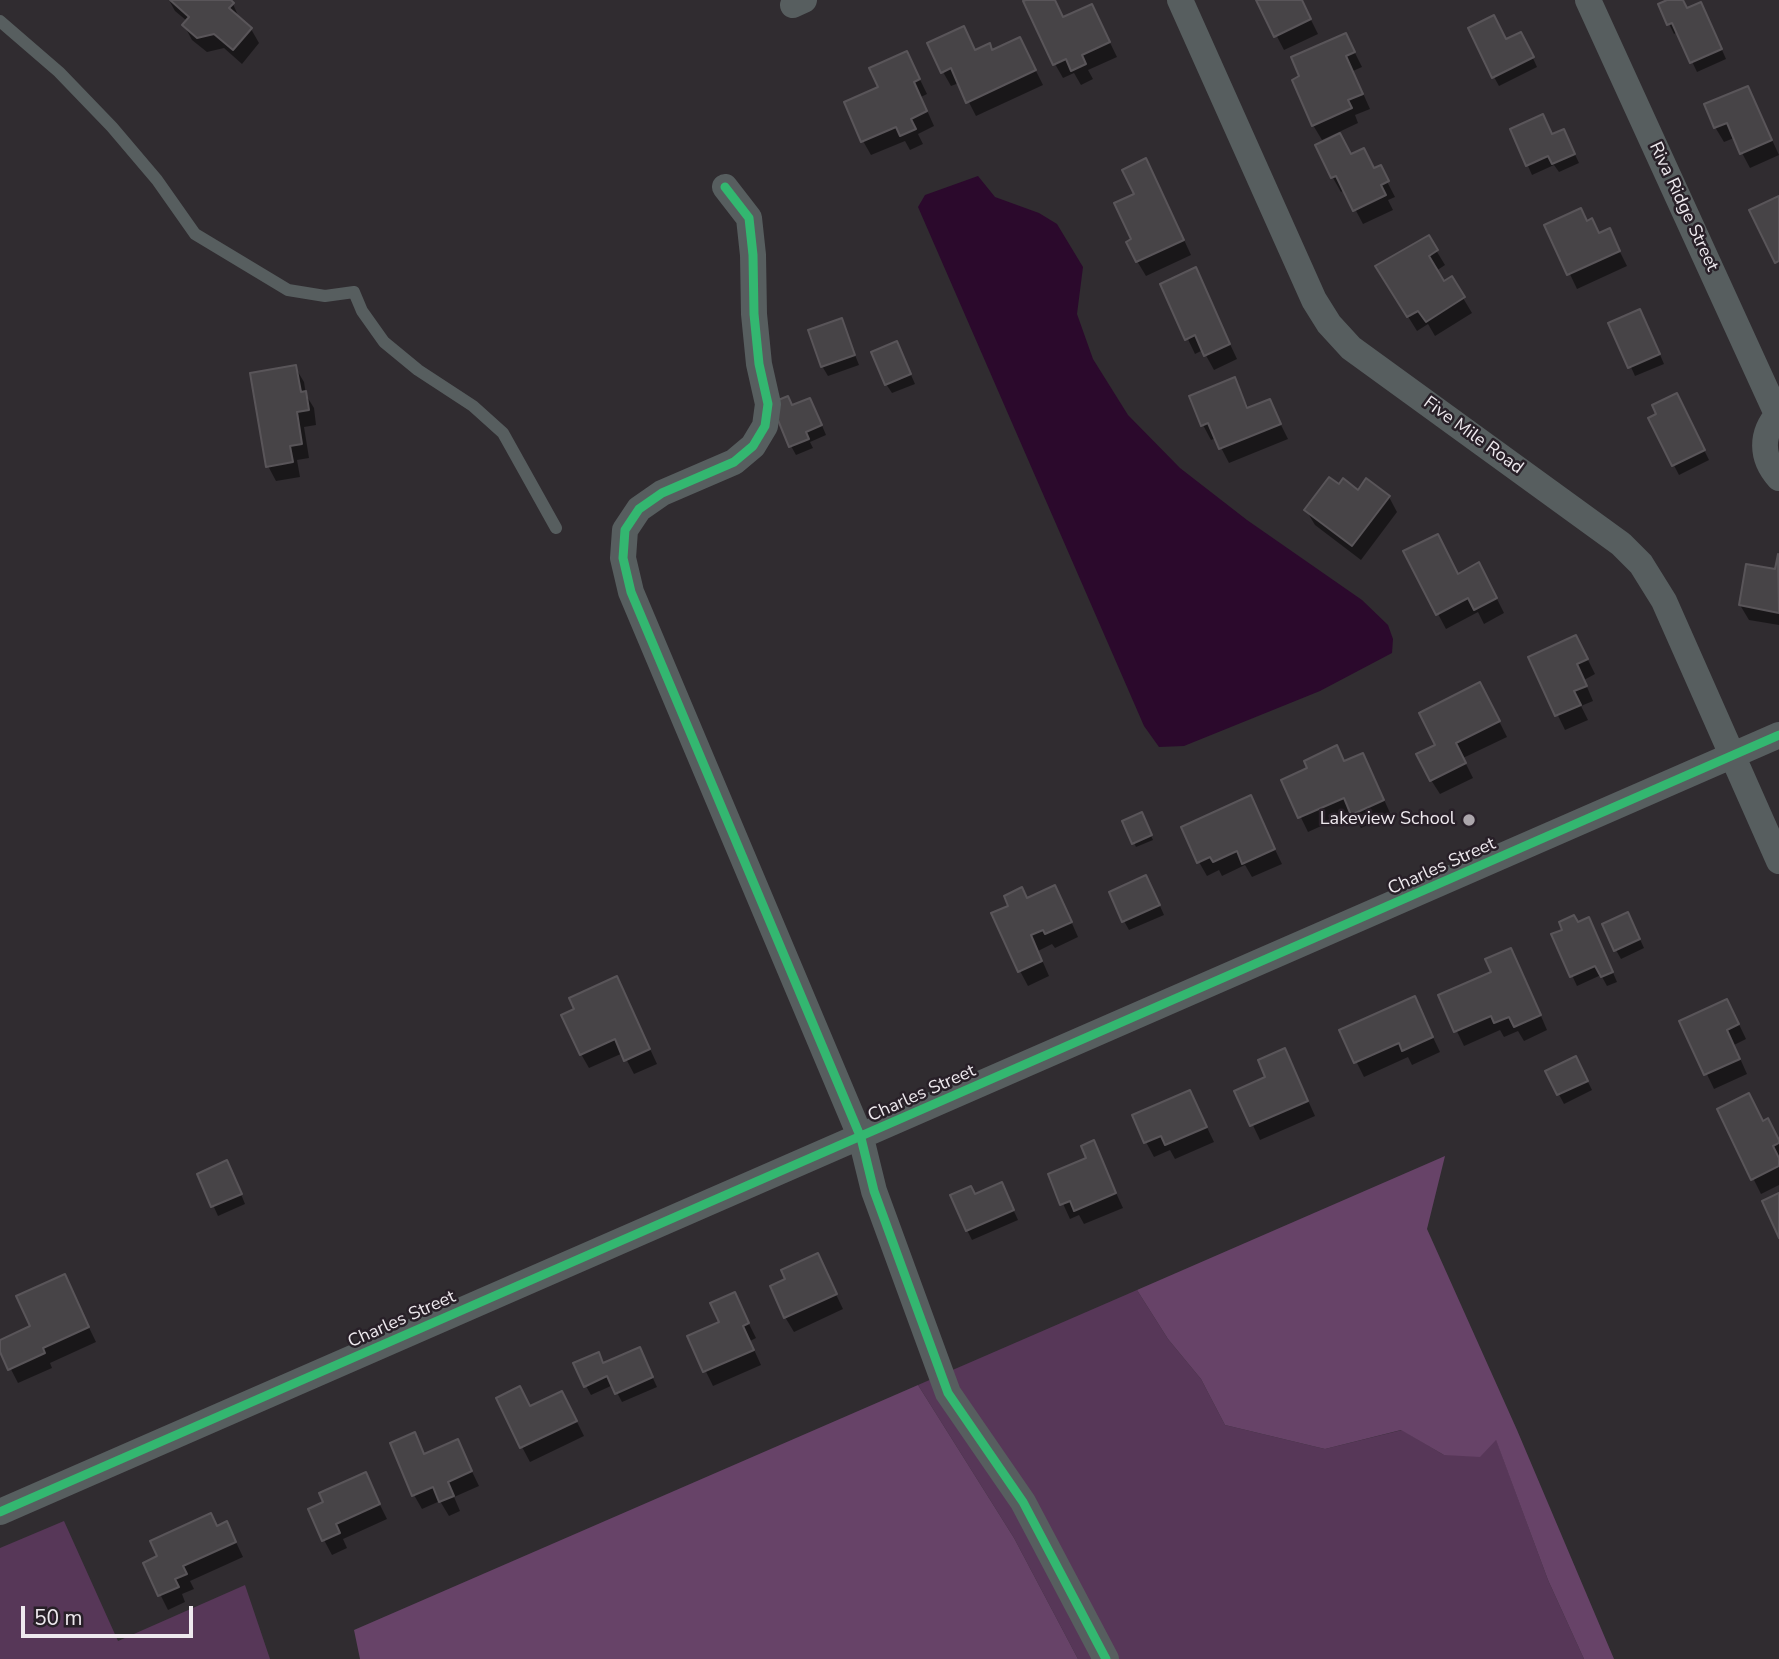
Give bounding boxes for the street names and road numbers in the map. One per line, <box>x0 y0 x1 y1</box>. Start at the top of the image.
street label: Riva Ridge Street <box>1644 139 1722 275</box>
street label: Five Mile Road <box>1419 393 1527 479</box>
street label: Charles Street <box>1385 834 1499 900</box>
street label: Charles Street <box>865 1061 979 1127</box>
street label: Charles Street <box>345 1287 459 1353</box>

